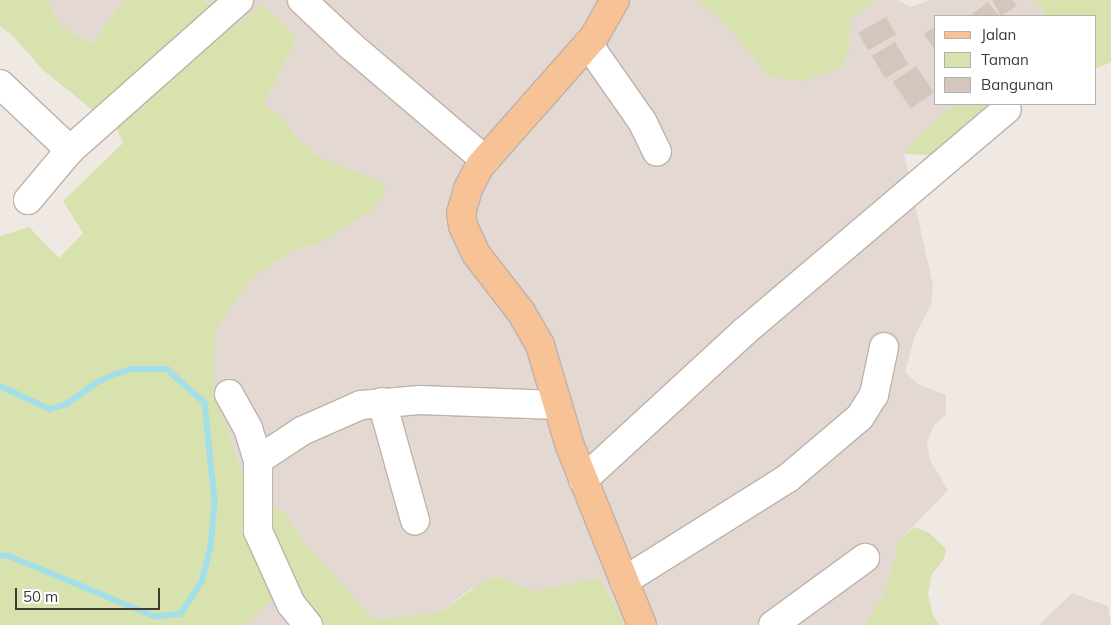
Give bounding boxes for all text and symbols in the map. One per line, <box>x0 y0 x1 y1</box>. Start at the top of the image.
legend <box>934 15 1096 105</box>
text: Jalan <box>981 25 1016 44</box>
text: Taman <box>981 50 1029 69</box>
text: Bangunan <box>981 75 1053 94</box>
scale bar <box>18 578 162 610</box>
text: 50 m <box>23 587 58 606</box>

